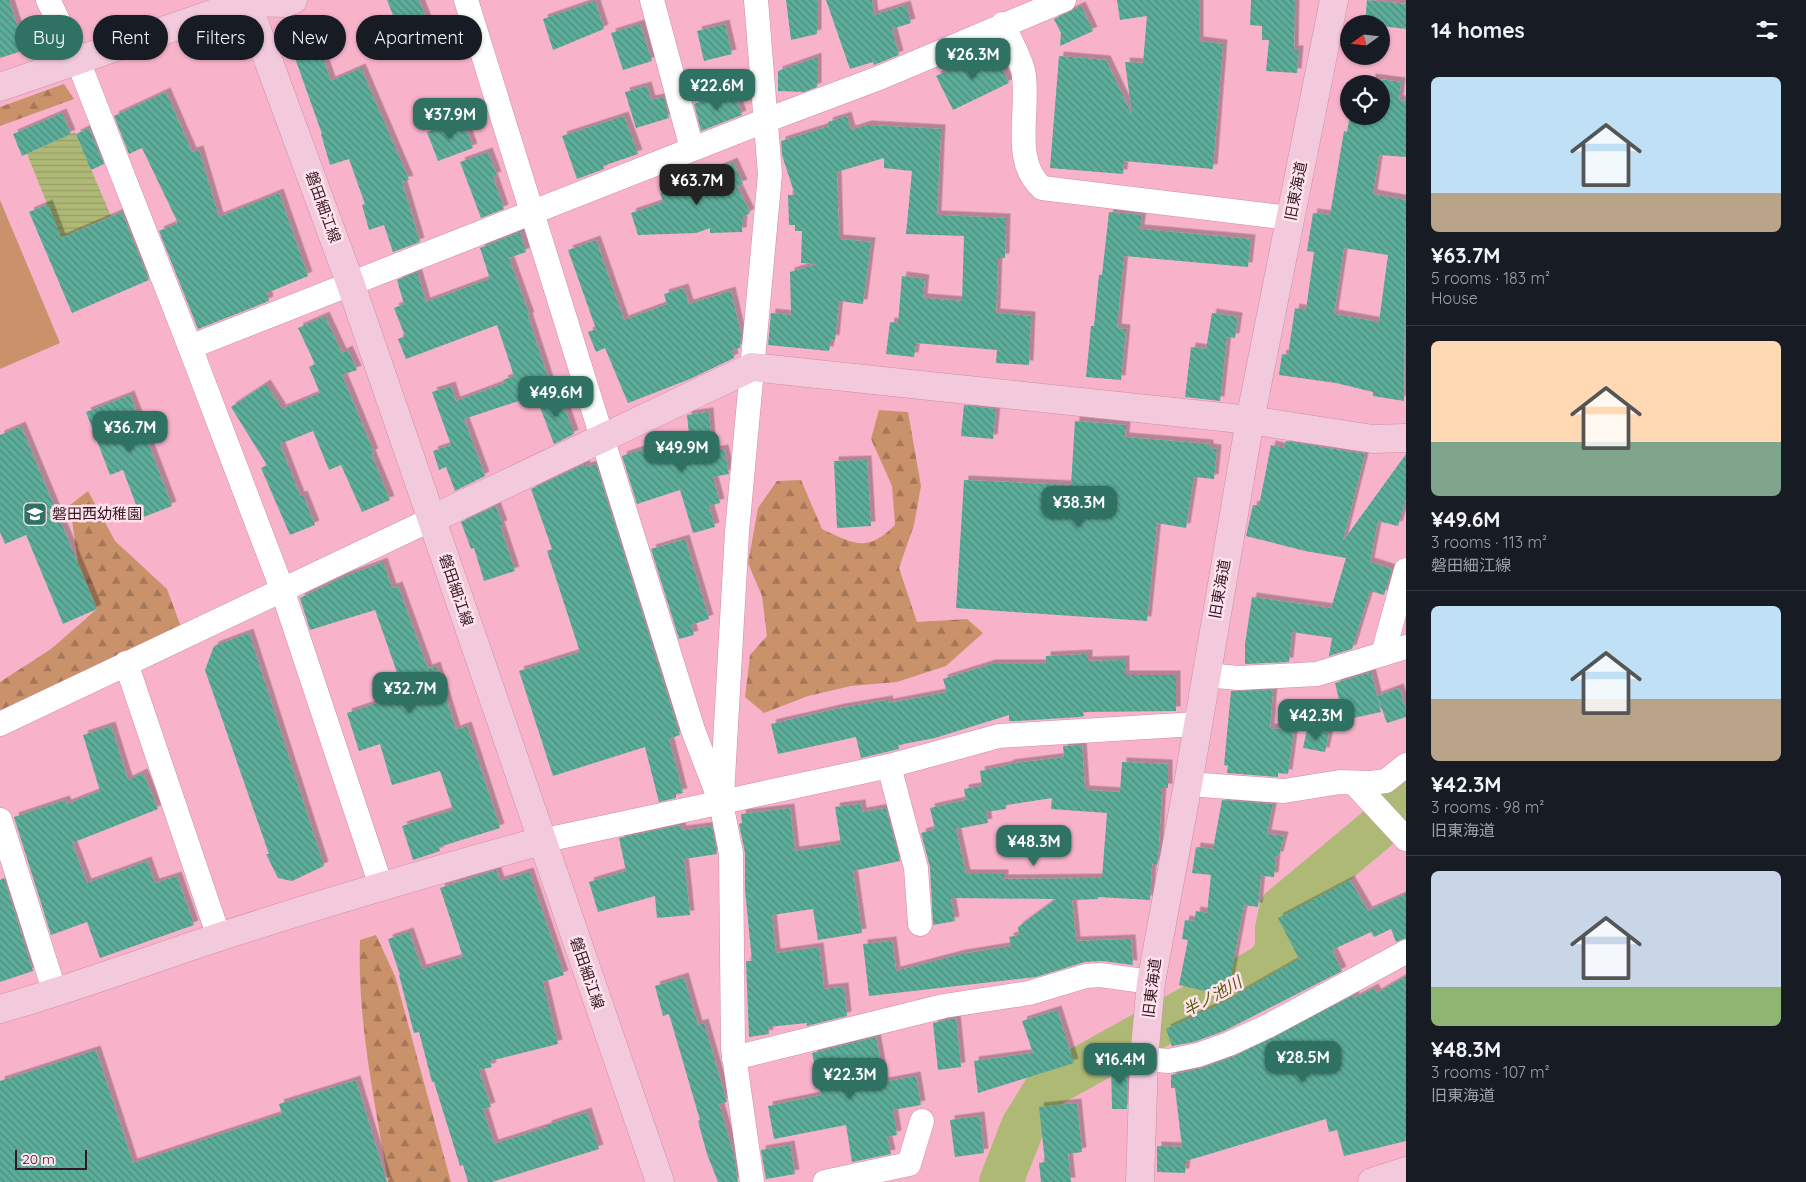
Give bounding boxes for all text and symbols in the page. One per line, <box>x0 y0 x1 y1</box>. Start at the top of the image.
chip: Buy <box>15 15 83 60</box>
chip: Rent <box>93 15 168 60</box>
chip: Filters <box>178 15 264 60</box>
chip: New <box>274 15 346 60</box>
chip: Apartment <box>356 15 482 60</box>
north arrow <box>1340 15 1390 65</box>
map controls <box>1340 15 1390 125</box>
icon: filters <box>1753 16 1781 44</box>
text: 14 homes <box>1431 17 1525 43</box>
pin: ¥26.3M <box>932 38 1014 80</box>
text: ¥26.3M <box>946 44 1000 64</box>
pin: ¥22.6M <box>676 68 758 111</box>
text: ¥22.6M <box>690 75 744 95</box>
button: locate <box>1340 75 1390 125</box>
pin: ¥37.9M <box>409 98 491 140</box>
text: ¥37.9M <box>424 104 476 124</box>
icon: home <box>1561 110 1651 200</box>
street label: 旧東海道 <box>1280 160 1311 222</box>
pin: ¥63.7M <box>656 164 738 206</box>
street label: 磐田細江線 <box>302 168 345 245</box>
text: ¥63.7M <box>671 170 723 190</box>
text: ¥63.7M <box>1431 242 1500 268</box>
text: 5 rooms · 183 m² <box>1431 268 1550 288</box>
text: House <box>1431 288 1478 308</box>
icon: home <box>1561 373 1651 463</box>
pin: ¥49.6M <box>515 376 597 418</box>
text: ¥49.6M <box>529 382 583 402</box>
pin: ¥36.7M <box>89 410 171 453</box>
text: ¥36.7M <box>104 417 156 437</box>
pin: ¥49.9M <box>641 430 723 473</box>
text: ¥49.9M <box>655 437 709 457</box>
pin: ¥38.3M <box>1038 486 1120 528</box>
text: ¥38.3M <box>1053 492 1105 512</box>
school or university icon: 磐田西幼稚園 <box>22 501 48 527</box>
place label: 磐田西幼稚園 <box>52 504 142 523</box>
text: ¥49.6M <box>1431 506 1501 532</box>
text: 3 rooms · 113 m² <box>1431 532 1547 552</box>
street label: 磐田細江線 <box>435 551 478 628</box>
text: 磐田細江線 <box>1431 555 1511 575</box>
street label: 旧東海道 <box>1205 558 1234 620</box>
icon: home <box>1561 638 1651 728</box>
pin: ¥32.7M <box>369 672 451 714</box>
text: ¥32.7M <box>383 678 437 698</box>
pin: ¥42.3M <box>1275 698 1357 741</box>
text: ¥42.3M <box>1289 705 1343 725</box>
text: ¥42.3M <box>1431 771 1502 797</box>
text: 3 rooms · 98 m² <box>1431 797 1544 817</box>
text: 旧東海道 <box>1431 820 1495 840</box>
pin: ¥48.3M <box>993 824 1075 867</box>
text: ¥48.3M <box>1007 831 1061 851</box>
icon: home <box>1561 903 1651 993</box>
street label: 磐田細江線 <box>566 934 609 1011</box>
street label: 旧東海道 <box>1138 957 1165 1019</box>
water label: 半ノ池川 <box>1179 971 1247 1020</box>
text: ¥48.3M <box>1431 1036 1501 1062</box>
pin: ¥28.5M <box>1262 1040 1344 1083</box>
pin: ¥16.4M <box>1079 1042 1161 1085</box>
text: ¥28.5M <box>1276 1047 1330 1067</box>
text: ¥16.4M <box>1095 1049 1145 1069</box>
pin: ¥22.3M <box>809 1058 891 1100</box>
text: 3 rooms · 107 m² <box>1431 1062 1550 1082</box>
text: ¥22.3M <box>823 1064 877 1084</box>
text: 旧東海道 <box>1431 1085 1495 1105</box>
scale bar <box>15 1147 88 1170</box>
text: 20 m <box>22 1150 55 1168</box>

